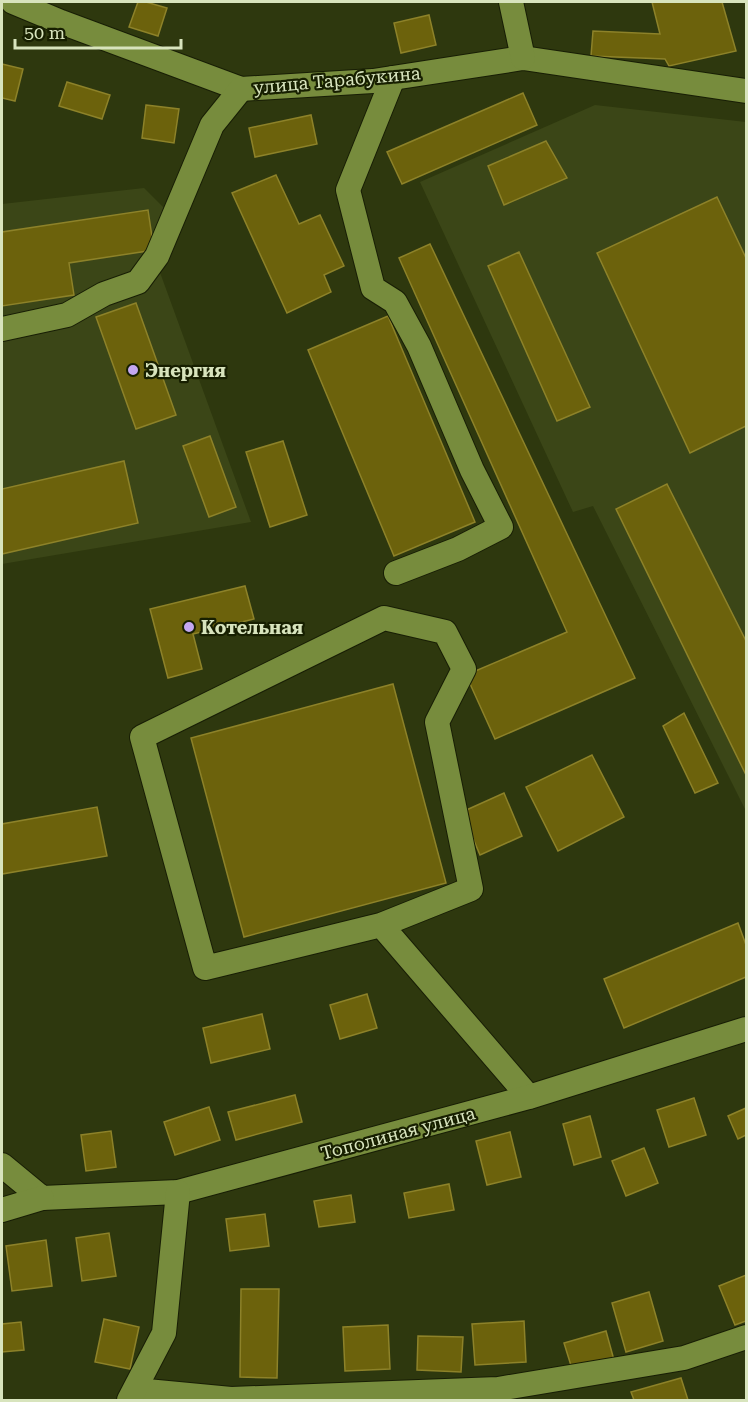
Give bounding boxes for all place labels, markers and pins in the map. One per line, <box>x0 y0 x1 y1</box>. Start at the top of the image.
place label: Энергия <box>145 360 226 381</box>
marker: Энергия <box>126 363 140 377</box>
place label: Котельная <box>201 617 303 638</box>
marker: Котельная <box>182 620 196 634</box>

